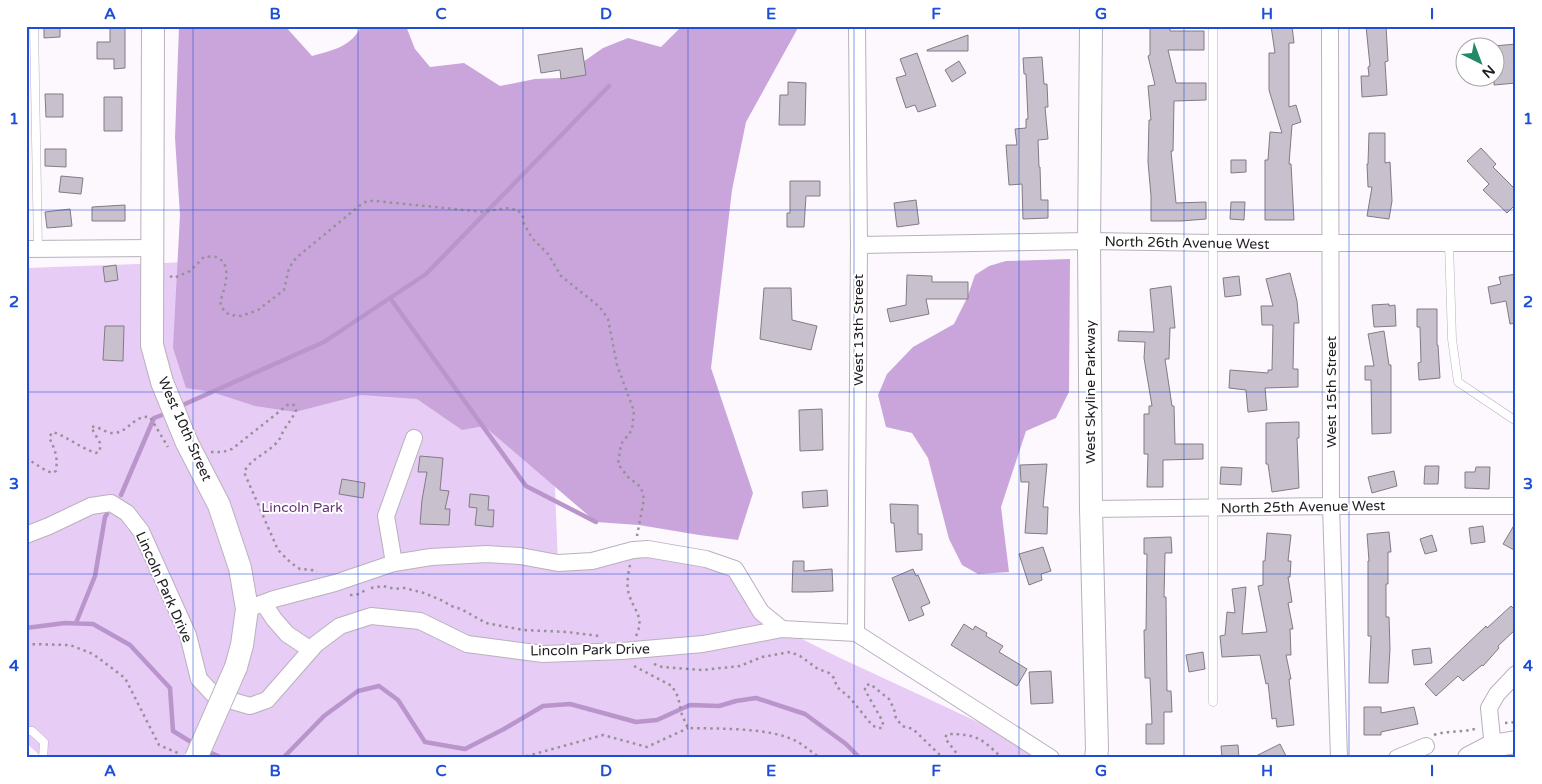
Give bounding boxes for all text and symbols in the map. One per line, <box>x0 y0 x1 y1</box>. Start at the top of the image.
text: A <box>104 4 116 24</box>
text: B <box>269 4 281 24</box>
text: C <box>435 4 447 24</box>
text: D <box>600 4 612 24</box>
text: E <box>766 4 776 24</box>
text: F <box>931 4 941 24</box>
text: G <box>1095 4 1107 24</box>
text: H <box>1261 4 1273 24</box>
text: I <box>1430 4 1434 24</box>
north arrow <box>1454 38 1504 88</box>
text: N <box>1478 61 1498 81</box>
text: 1 <box>9 109 19 129</box>
text: 1 <box>1523 109 1533 129</box>
street label: North 26th Avenue West <box>1104 233 1270 253</box>
street label: West 13th Street <box>850 273 867 386</box>
text: 2 <box>9 292 19 312</box>
text: 2 <box>1523 292 1533 312</box>
street label: West Skyline Parkway <box>1082 320 1099 464</box>
street label: West 15th Street <box>1323 335 1340 448</box>
street label: West 10th Street <box>154 374 216 484</box>
text: 3 <box>9 474 19 494</box>
text: 3 <box>1523 474 1533 494</box>
street label: North 25th Avenue West <box>1220 497 1386 517</box>
park label: Lincoln Park <box>261 499 343 516</box>
street label: Lincoln Park Drive <box>132 529 196 645</box>
street label: Lincoln Park Drive <box>530 640 650 660</box>
text: 4 <box>9 656 19 676</box>
text: 4 <box>1523 656 1533 676</box>
text: A <box>104 761 116 781</box>
text: B <box>269 761 281 781</box>
text: C <box>435 761 447 781</box>
text: D <box>600 761 612 781</box>
text: E <box>766 761 776 781</box>
text: F <box>931 761 941 781</box>
text: G <box>1095 761 1107 781</box>
text: H <box>1261 761 1273 781</box>
text: I <box>1430 761 1434 781</box>

